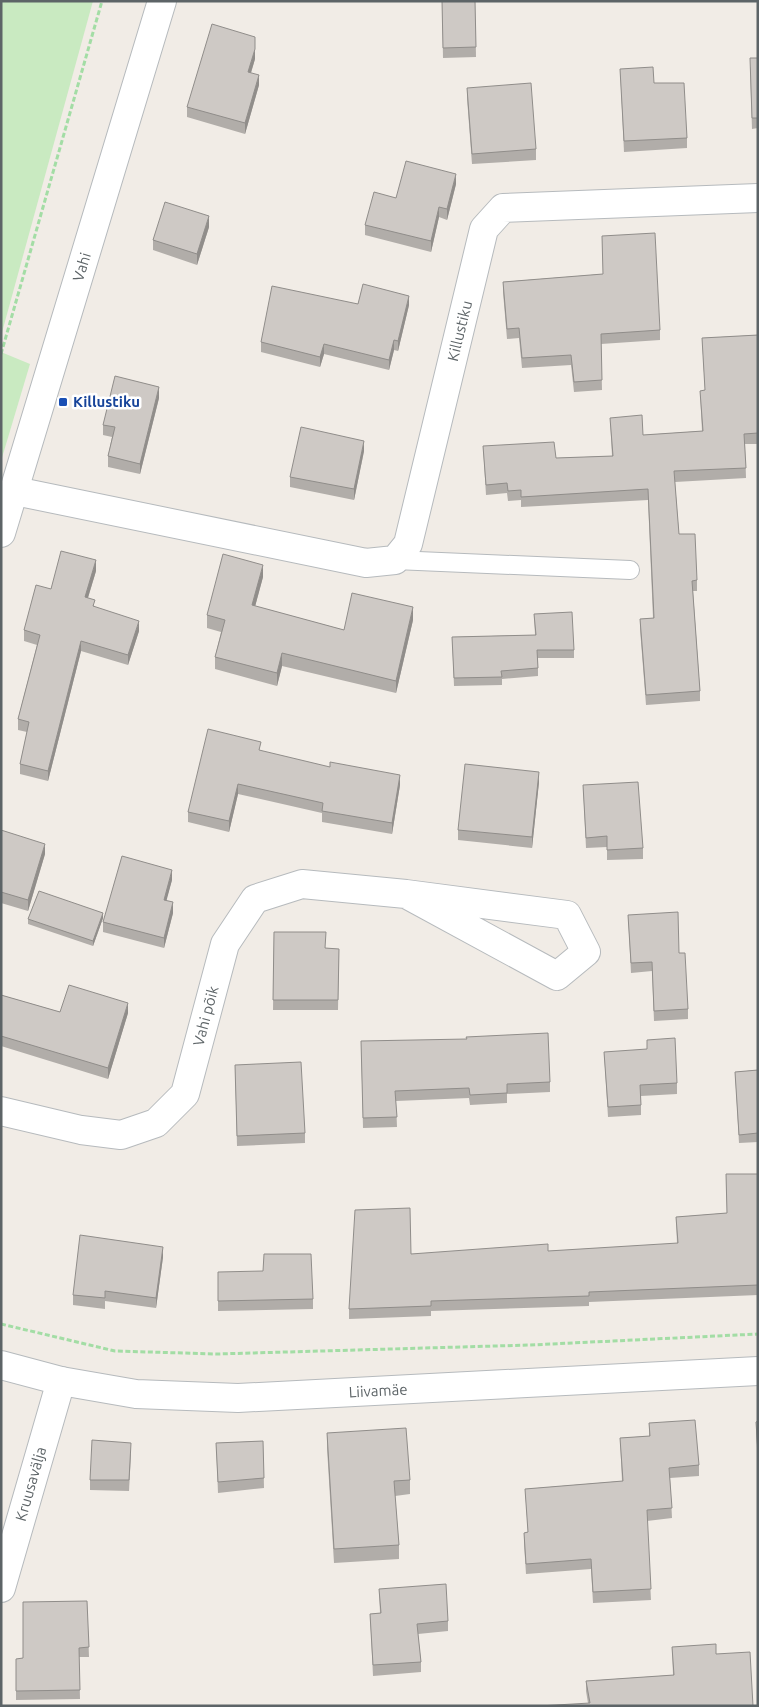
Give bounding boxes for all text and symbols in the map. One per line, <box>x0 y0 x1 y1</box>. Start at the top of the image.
street label: Vahi <box>69 250 94 283</box>
street label: Killustiku <box>444 299 475 363</box>
place label: Killustiku <box>73 393 140 410</box>
marker: Killustiku <box>57 396 69 408</box>
street label: Vahi põik <box>189 984 222 1048</box>
street label: Liivamäe <box>348 1380 408 1401</box>
street label: Kruusavälja <box>12 1445 49 1523</box>

